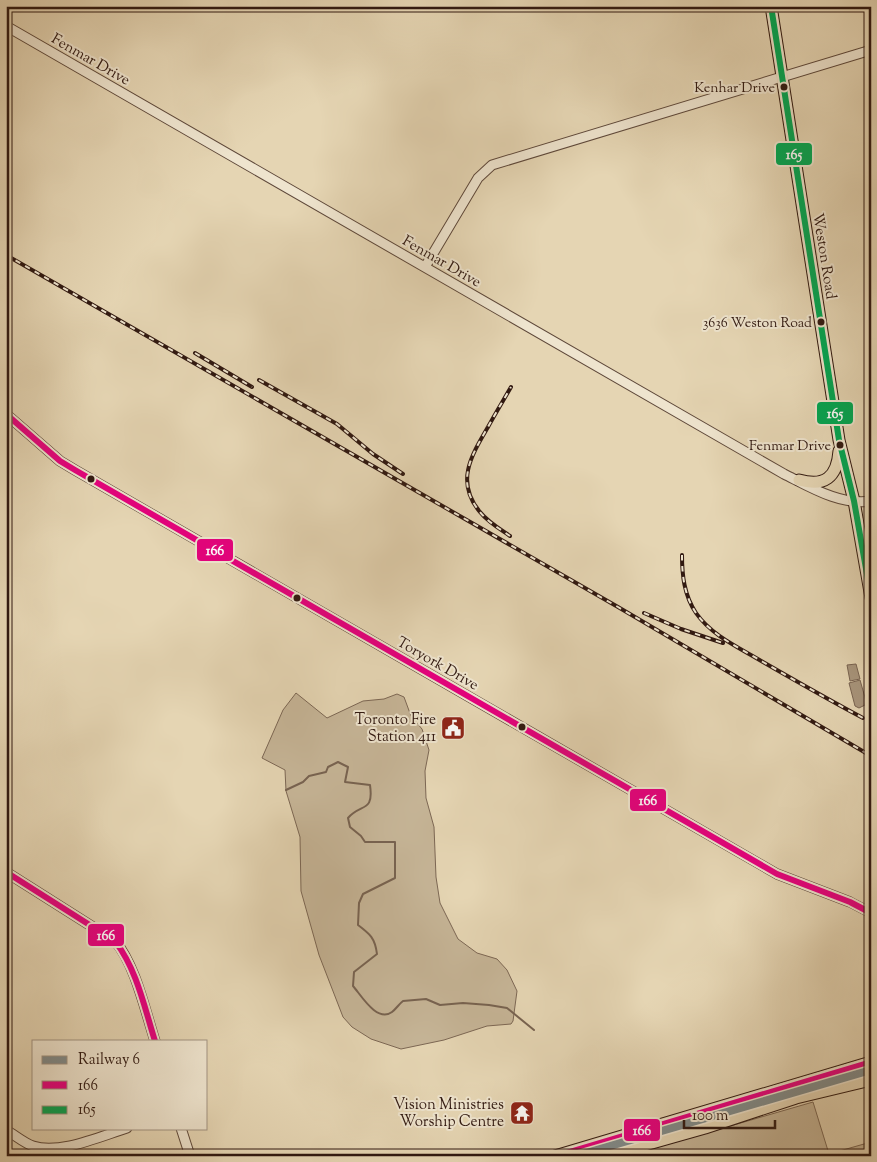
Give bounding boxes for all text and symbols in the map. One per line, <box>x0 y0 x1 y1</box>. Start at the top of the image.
street label: Fenmar Drive <box>47 29 134 91</box>
place label: Kenhar Drive <box>694 79 775 99</box>
marker: Kenhar Drive <box>779 82 789 92</box>
line badge: 165 <box>775 142 813 166</box>
text: 165 <box>786 146 802 166</box>
street label: Weston Road <box>806 212 841 301</box>
street label: Fenmar Drive <box>398 231 485 293</box>
place label: 3636 Weston Road <box>703 314 812 334</box>
marker: 3636 Weston Road <box>816 317 826 327</box>
line badge: 165 <box>816 401 854 425</box>
text: 165 <box>827 405 843 425</box>
place label: Fenmar Drive <box>749 437 831 457</box>
marker: Fenmar Drive <box>835 440 845 450</box>
unlabelled marker <box>86 474 96 484</box>
line badge: 166 <box>196 538 234 562</box>
text: 166 <box>206 542 224 562</box>
unlabelled marker <box>292 593 302 603</box>
street label: Toryork Drive <box>392 632 482 696</box>
place label: Toronto Fire Station 411 <box>355 710 436 748</box>
public building icon: Toronto Fire Station 411 <box>440 715 466 741</box>
unlabelled marker <box>517 722 527 732</box>
line badge: 166 <box>629 788 667 812</box>
text: 166 <box>639 792 657 812</box>
line badge: 166 <box>87 923 125 947</box>
text: 166 <box>97 927 115 947</box>
legend <box>32 1040 208 1130</box>
text: Railway 6 <box>78 1050 140 1071</box>
text: 166 <box>78 1076 98 1097</box>
place label: Vision Ministries Worship Centre <box>393 1095 504 1133</box>
scale bar <box>684 1097 776 1129</box>
text: 165 <box>78 1100 96 1121</box>
temple icon: Vision Ministries Worship Centre <box>509 1100 535 1126</box>
text: 100 m <box>692 1106 729 1127</box>
line badge: 166 <box>623 1118 661 1142</box>
text: 166 <box>633 1122 651 1142</box>

